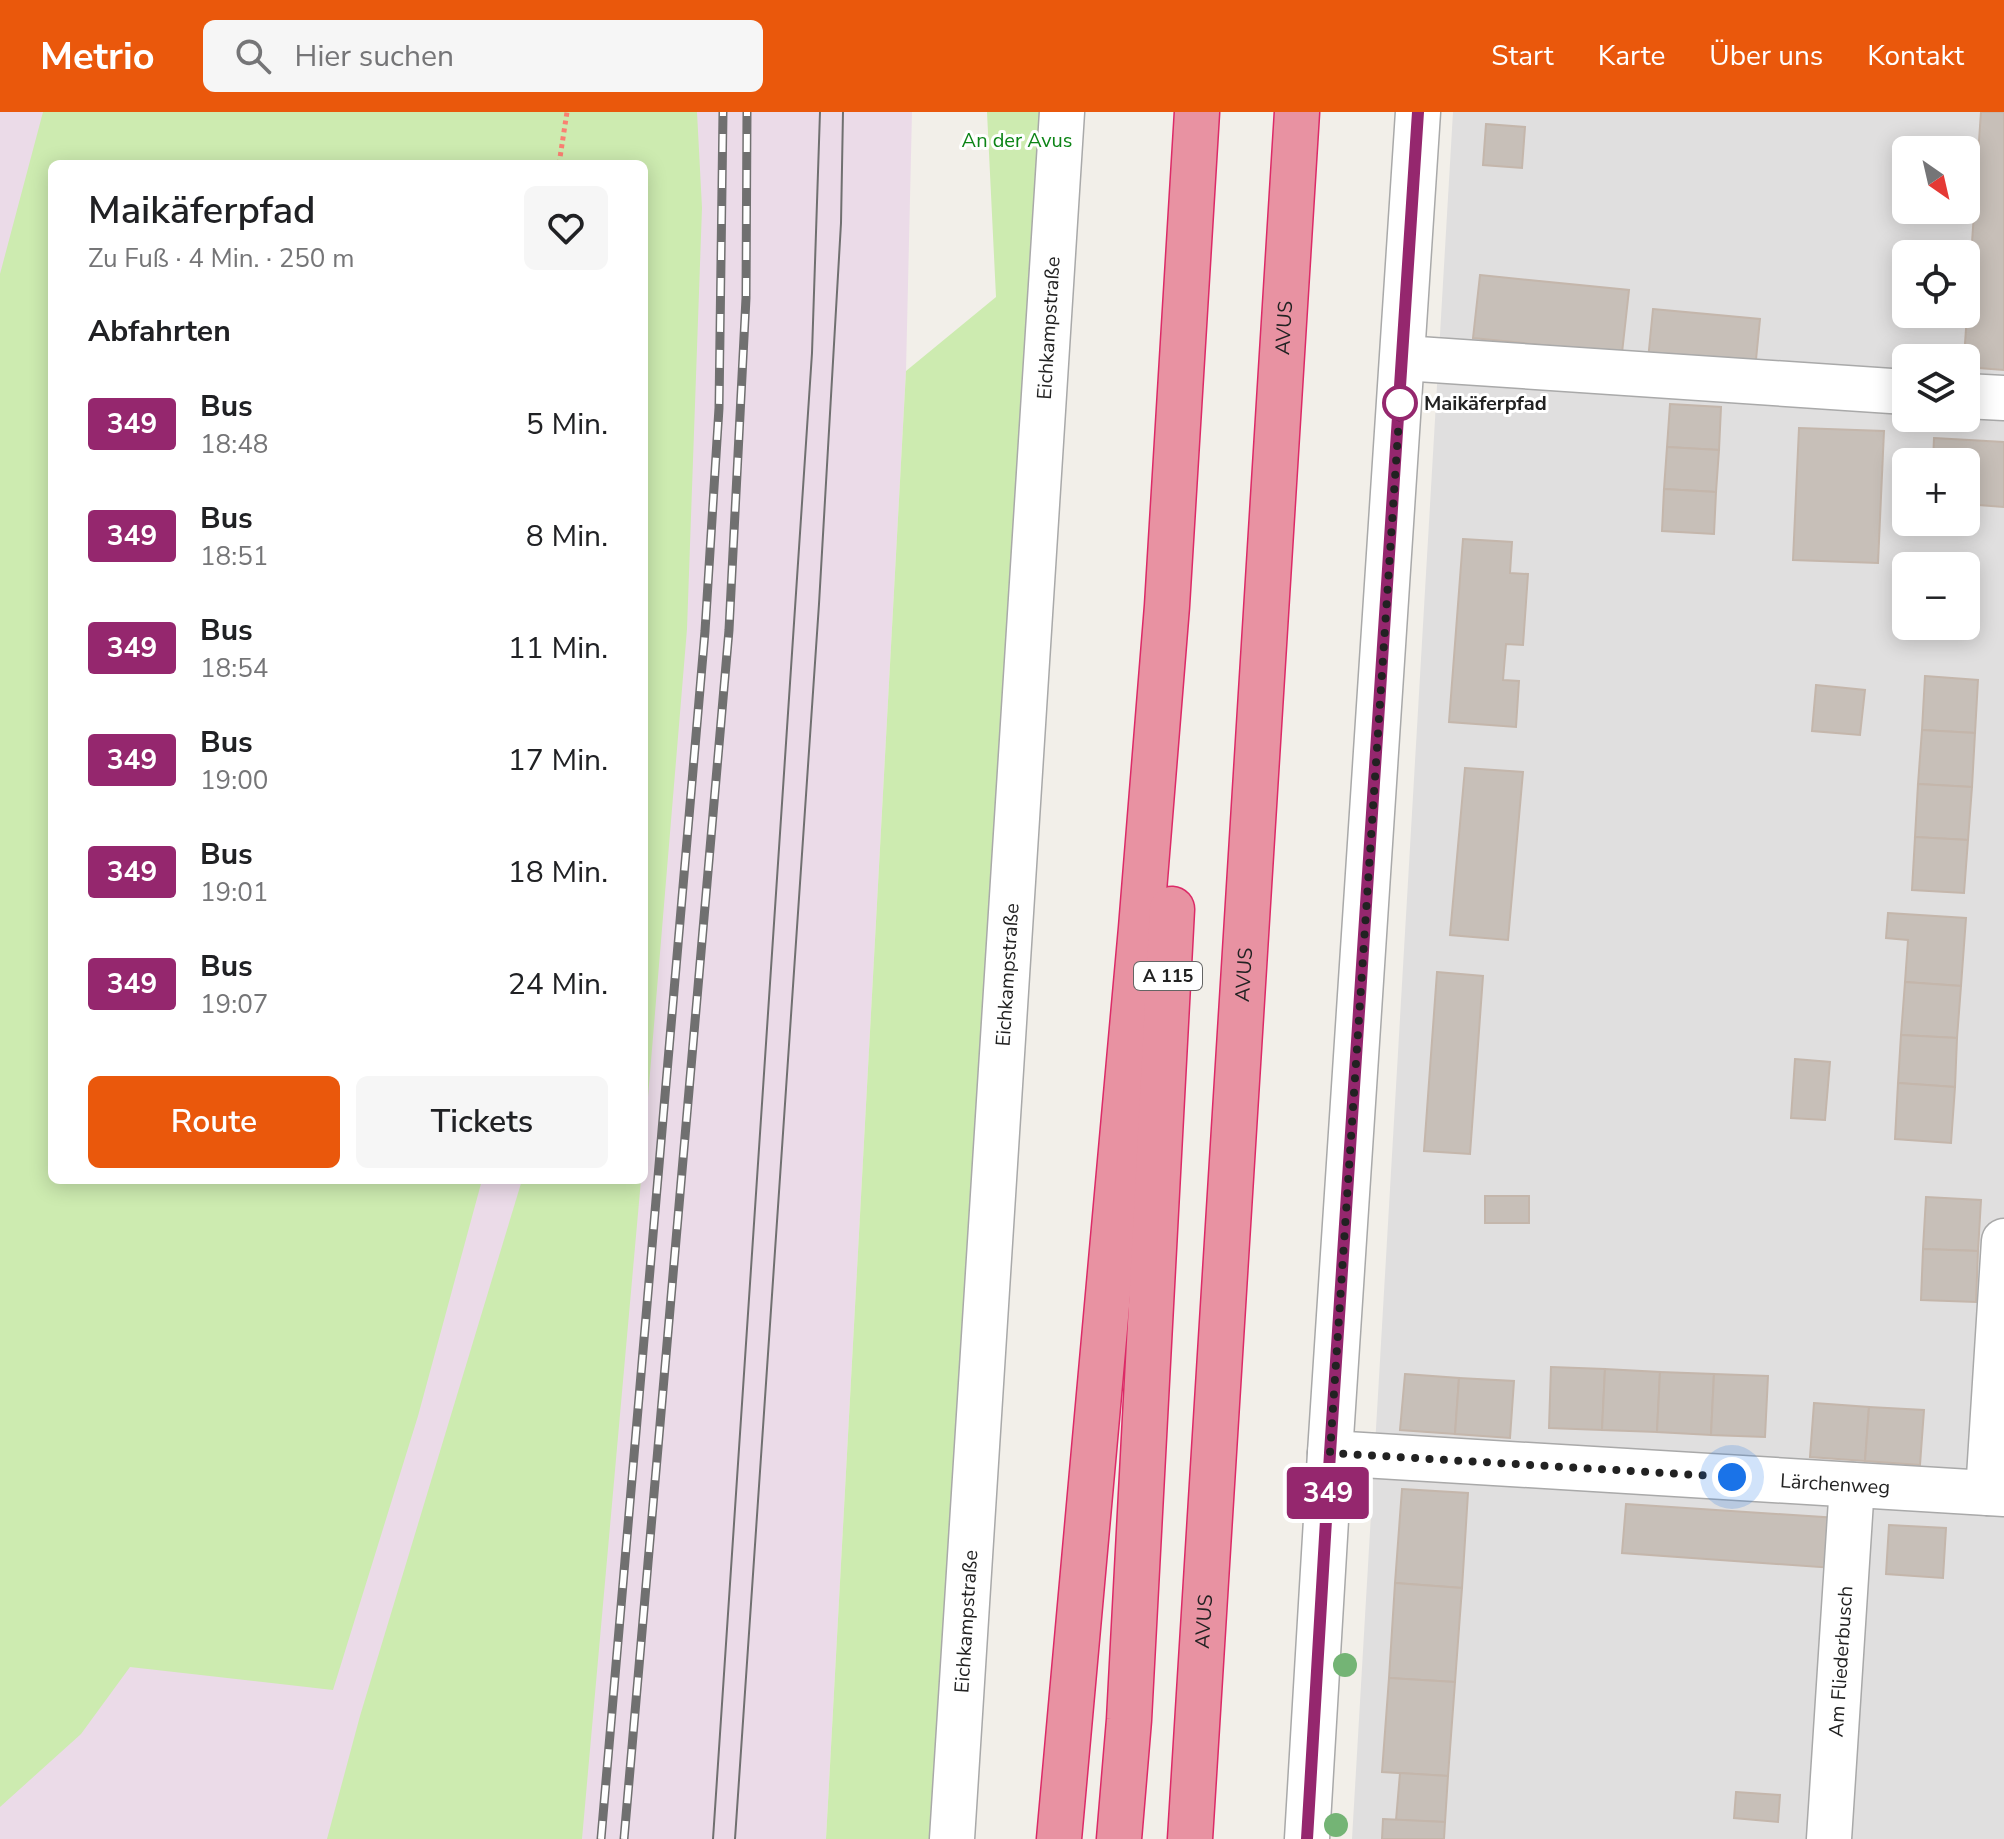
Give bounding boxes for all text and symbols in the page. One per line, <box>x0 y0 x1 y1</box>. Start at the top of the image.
search box <box>203 20 763 92</box>
text: Metrio <box>40 31 155 82</box>
icon: search <box>231 34 275 78</box>
text: Hier suchen <box>295 36 454 77</box>
text: Start <box>1491 37 1554 75</box>
text: Karte <box>1598 37 1665 75</box>
text: Über uns <box>1709 37 1823 75</box>
text: Kontakt <box>1867 37 1964 75</box>
park label: An der Avus <box>962 127 1072 154</box>
north arrow <box>1892 136 1980 224</box>
map controls <box>1892 136 1980 640</box>
text: Maikäferpfad <box>88 185 316 236</box>
button: heart <box>524 186 608 270</box>
button: locate <box>1892 240 1980 328</box>
text: Zu Fuß · 4 Min. · 250 m <box>88 241 354 276</box>
street label: Eichkampstraße <box>1031 256 1067 401</box>
street label: AVUS <box>1269 300 1299 356</box>
text: Abfahrten <box>88 311 231 352</box>
button: layers <box>1892 344 1980 432</box>
text: Bus <box>200 386 253 427</box>
marker: Maikäferpfad <box>1383 386 1417 420</box>
place label: Maikäferpfad <box>1424 390 1547 417</box>
text: 5 Min. <box>526 404 608 445</box>
text: 349 <box>107 405 157 443</box>
text: 18:48 <box>200 427 268 462</box>
button: + <box>1892 448 1980 536</box>
text: Bus <box>200 498 253 539</box>
text: 8 Min. <box>526 516 608 557</box>
text: 349 <box>107 517 157 555</box>
text: 18:51 <box>200 539 268 574</box>
button: − <box>1892 552 1980 640</box>
text: Bus <box>200 610 253 651</box>
text: 11 Min. <box>508 628 608 669</box>
text: 349 <box>107 629 157 667</box>
text: 18:54 <box>200 651 268 686</box>
text: Bus <box>200 722 253 763</box>
text: 17 Min. <box>508 740 608 781</box>
text: 349 <box>107 741 157 779</box>
text: 19:00 <box>200 763 268 798</box>
text: Bus <box>200 834 253 875</box>
text: 18 Min. <box>508 852 608 893</box>
text: 349 <box>107 853 157 891</box>
text: 19:01 <box>200 875 268 910</box>
street label: Eichkampstraße <box>990 902 1026 1047</box>
text: Bus <box>200 946 253 987</box>
street label: AVUS <box>1229 947 1259 1003</box>
road number: A 115 <box>1134 962 1202 990</box>
text: 24 Min. <box>508 964 608 1005</box>
text: 349 <box>107 965 157 1003</box>
text: 19:07 <box>200 987 268 1022</box>
button: Route <box>88 1076 340 1168</box>
button: Tickets <box>356 1076 608 1168</box>
your location <box>1712 1457 1752 1497</box>
line badge: 349 <box>1282 1467 1374 1519</box>
street label: Lärchenweg <box>1779 1467 1891 1501</box>
text: 349 <box>1303 1474 1353 1512</box>
street label: Eichkampstraße <box>948 1549 984 1694</box>
street label: Am Fliederbusch <box>1823 1585 1859 1738</box>
street label: AVUS <box>1189 1594 1219 1649</box>

